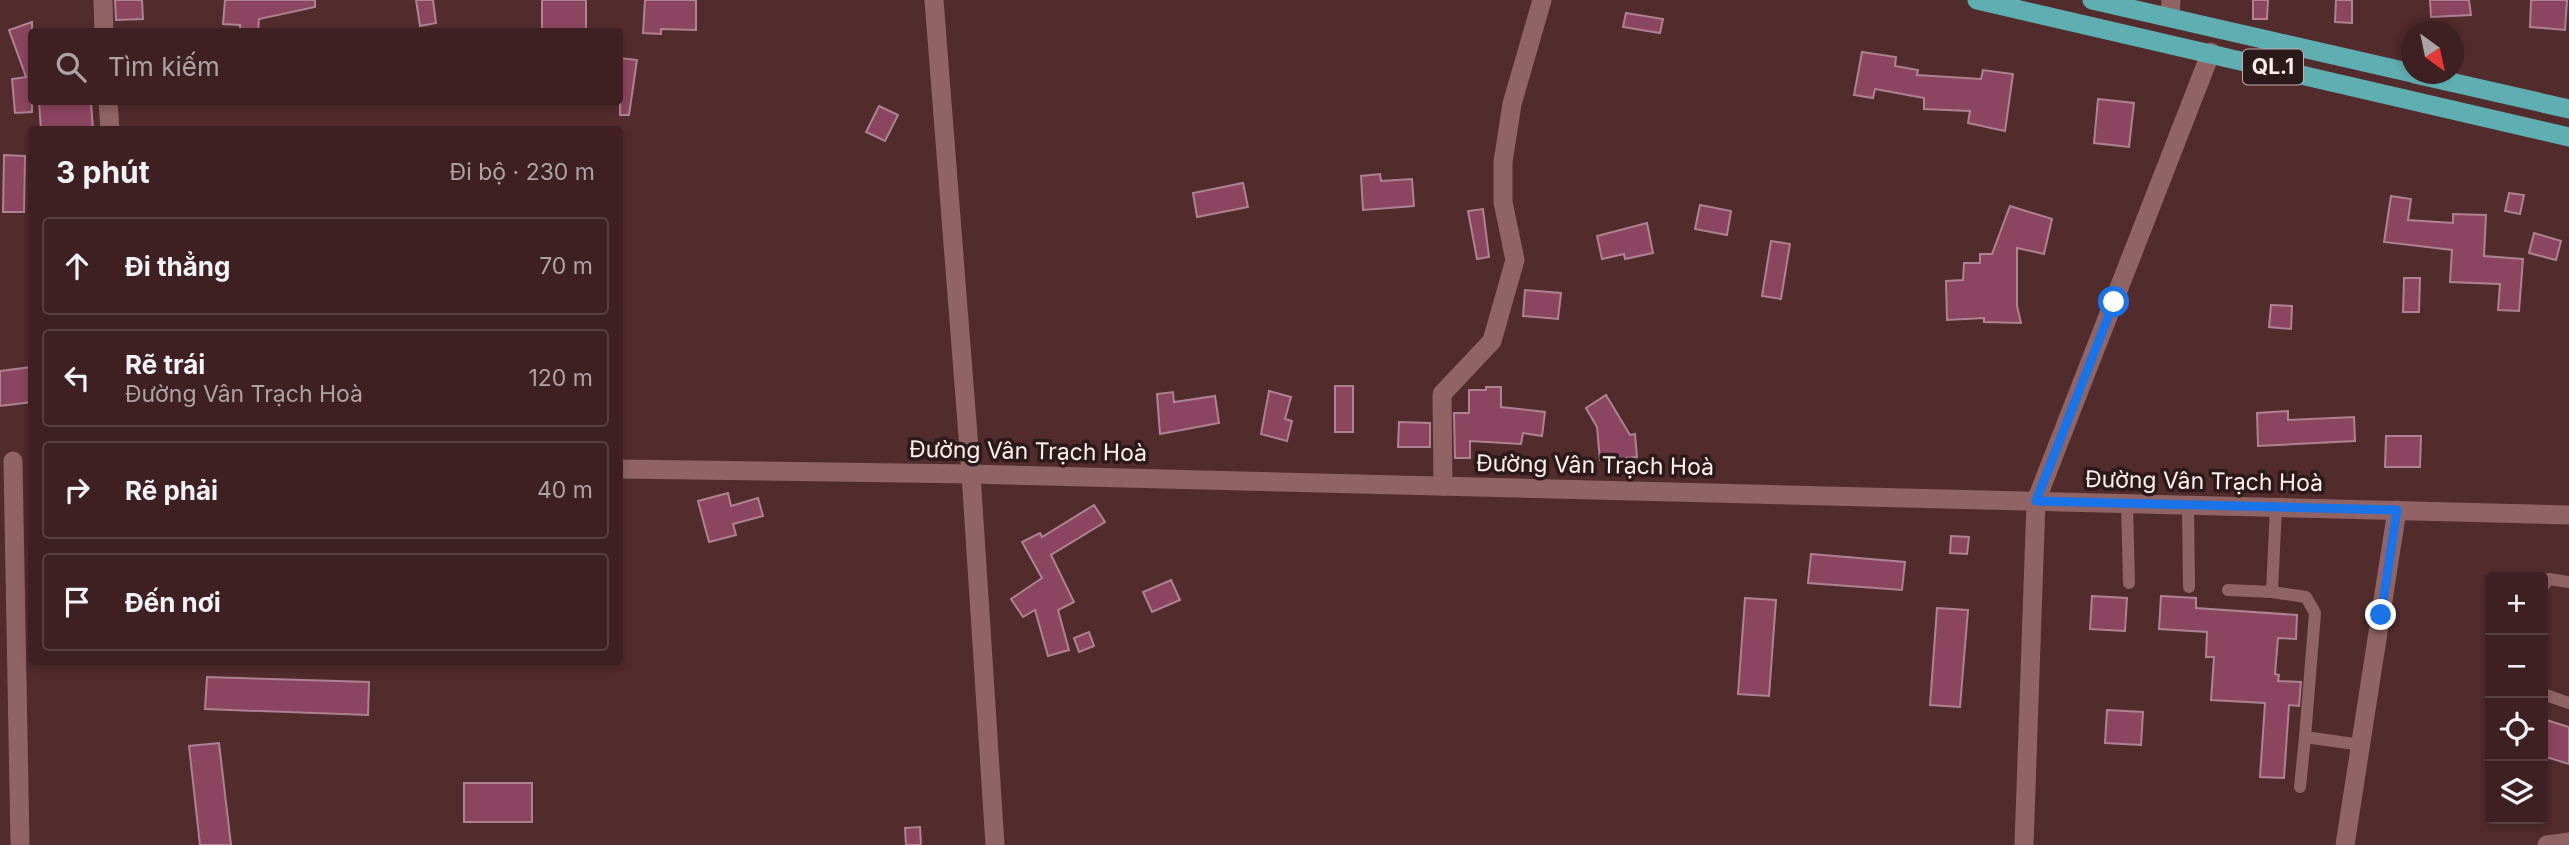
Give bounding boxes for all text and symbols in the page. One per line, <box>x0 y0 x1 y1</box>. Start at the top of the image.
north arrow <box>2401 21 2464 84</box>
search box <box>28 28 623 105</box>
icon: search <box>52 48 90 86</box>
road number: QL.1 <box>2243 50 2303 84</box>
text: Tìm kiếm <box>108 51 220 82</box>
text: 3 phút <box>56 154 150 190</box>
text: Đi bộ · 230 m <box>450 158 595 186</box>
icon: ahead <box>58 247 96 285</box>
text: Đi thẳng <box>125 251 230 282</box>
text: 70 m <box>539 252 593 280</box>
route start <box>2098 286 2129 317</box>
text: Rẽ trái <box>125 349 205 380</box>
icon: left <box>58 359 96 397</box>
text: 120 m <box>528 364 593 392</box>
text: Đường Vân Trạch Hoà <box>125 380 363 408</box>
street label: Đường Vân Trạch Hoà <box>909 435 1147 467</box>
street label: Đường Vân Trạch Hoà <box>1476 449 1714 481</box>
street label: Đường Vân Trạch Hoà <box>2085 465 2323 497</box>
icon: right <box>58 471 96 509</box>
text: Rẽ phải <box>125 475 218 506</box>
text: 40 m <box>537 476 593 504</box>
map controls <box>2485 572 2548 824</box>
button: + <box>2485 572 2548 635</box>
icon: arrive <box>58 583 96 621</box>
text: Đến nơi <box>125 587 221 618</box>
route end <box>2365 599 2396 630</box>
button: − <box>2485 635 2548 698</box>
button: locate <box>2485 698 2548 761</box>
button: layers <box>2485 761 2548 824</box>

